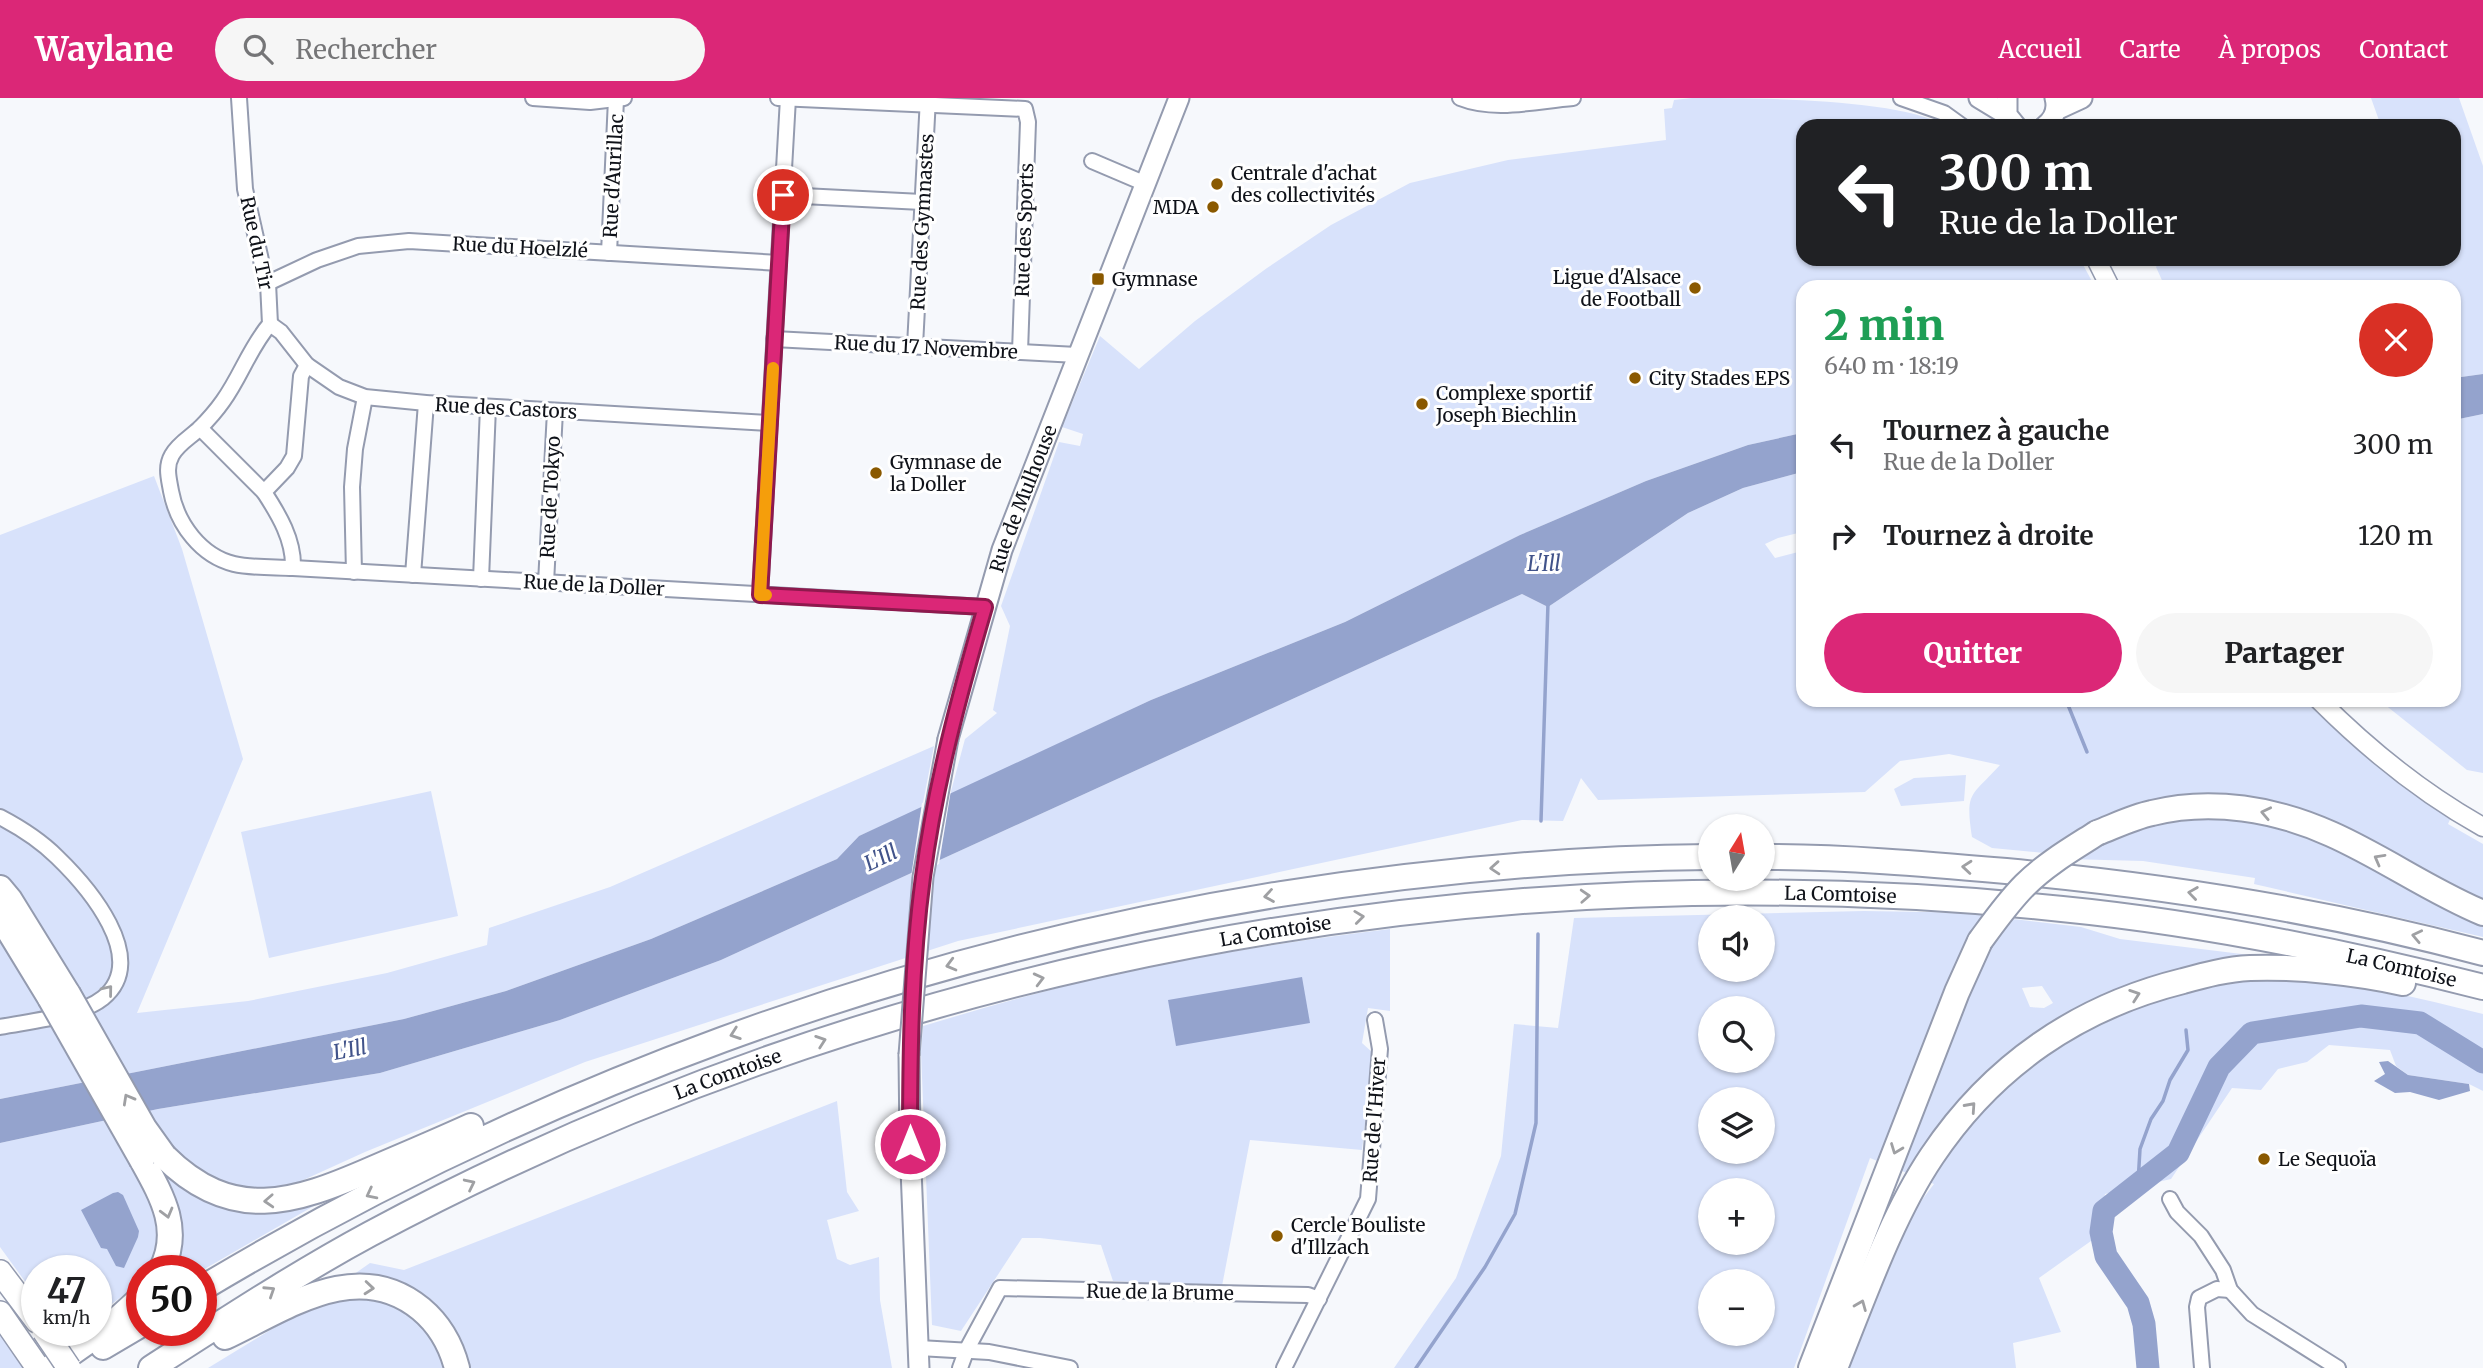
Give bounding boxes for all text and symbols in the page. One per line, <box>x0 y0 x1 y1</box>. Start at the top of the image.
search box <box>215 18 705 81</box>
text: Waylane <box>35 29 173 70</box>
icon: search <box>239 30 277 68</box>
text: Rechercher <box>295 33 437 66</box>
text: Accueil <box>1998 34 2082 65</box>
text: Carte <box>2120 34 2181 65</box>
text: À propos <box>2219 34 2321 65</box>
text: Contact <box>2359 34 2448 65</box>
street label: Rue d'Aurillac <box>598 113 628 239</box>
street label: Rue des Gymnastes <box>905 133 939 311</box>
text: 300 m <box>1939 142 2093 203</box>
icon: left <box>1824 147 1915 238</box>
place label: Centrale d'achat des collectivités <box>1231 161 1378 207</box>
street label: Rue des Sports <box>1010 162 1038 298</box>
pin <box>753 165 813 225</box>
icon: arrive <box>764 176 802 214</box>
marker: Centrale d'achat des collectivités <box>1209 176 1225 192</box>
street label: Rue du Tir <box>235 194 279 292</box>
place label: MDA <box>1153 195 1200 219</box>
marker: MDA <box>1205 199 1221 215</box>
text: Rue de la Doller <box>1939 203 2178 243</box>
street label: Rue du Hoelzlé <box>452 231 588 263</box>
place label: Ligue d'Alsace de Football <box>1553 265 1681 311</box>
place label: Gymnase <box>1112 267 1198 291</box>
marker: Gymnase <box>1090 271 1106 287</box>
marker: Ligue d'Alsace de Football <box>1687 280 1703 296</box>
text: 2 min <box>1824 299 1944 351</box>
button: close <box>2359 303 2433 377</box>
street label: Rue du 17 Novembre <box>833 330 1019 364</box>
text: 640 m · 18:19 <box>1824 351 1959 380</box>
place label: City Stades EPS <box>1649 366 1790 390</box>
marker: City Stades EPS <box>1627 370 1643 386</box>
place label: Complexe sportif Joseph Biechlin <box>1435 381 1593 427</box>
street label: Rue des Castors <box>434 392 578 424</box>
marker: Complexe sportif Joseph Biechlin <box>1414 396 1430 412</box>
text: Tournez à gauche <box>1883 414 2109 447</box>
street label: Rue de Mulhouse <box>984 421 1062 575</box>
icon: left <box>1824 426 1862 464</box>
text: 300 m <box>2353 428 2433 461</box>
street label: Rue de Tokyo <box>535 435 565 559</box>
text: Rue de la Doller <box>1883 447 2054 476</box>
place label: Gymnase de la Doller <box>890 450 1002 496</box>
marker: Gymnase de la Doller <box>868 465 884 481</box>
icon: right <box>1824 517 1862 555</box>
text: Tournez à droite <box>1883 519 2094 552</box>
text: 120 m <box>2358 519 2433 552</box>
water label: L'Ill <box>1527 550 1561 577</box>
street label: Rue de la Doller <box>523 569 666 601</box>
button: Quitter <box>1824 613 2122 693</box>
button: Partager <box>2136 613 2433 693</box>
one-way arrow <box>2260 806 2272 821</box>
north arrow <box>1698 814 1774 891</box>
map controls <box>1698 814 1775 1346</box>
water label: L'Ill <box>860 838 902 877</box>
one-way arrow <box>2374 854 2386 867</box>
one-way arrow <box>1489 860 1500 875</box>
one-way arrow <box>1962 860 1973 875</box>
street label: La Comtoise <box>1784 881 1897 908</box>
one-way arrow <box>2188 886 2199 901</box>
one-way arrow <box>1263 888 1275 903</box>
one-way arrow <box>1580 889 1591 904</box>
button: sound <box>1698 905 1775 982</box>
street label: La Comtoise <box>1218 910 1333 952</box>
one-way arrow <box>1353 910 1365 925</box>
one-way arrow <box>2411 929 2423 944</box>
street label: La Comtoise <box>2344 943 2459 992</box>
one-way arrow <box>945 957 957 971</box>
one-way arrow <box>1033 973 1045 987</box>
one-way arrow <box>100 986 113 998</box>
one-way arrow <box>2129 989 2141 1003</box>
button: search <box>1698 996 1775 1073</box>
one-way arrow <box>729 1026 741 1040</box>
water label: L'Ill <box>331 1033 369 1066</box>
one-way arrow <box>814 1035 826 1049</box>
street label: La Comtoise <box>671 1043 785 1105</box>
street label: Rue de l'Hiver <box>1358 1056 1390 1184</box>
button: layers <box>1698 1087 1775 1164</box>
one-way arrow <box>123 1093 136 1106</box>
one-way arrow <box>1963 1102 1975 1115</box>
position arrow <box>873 1107 947 1181</box>
one-way arrow <box>1890 1142 1904 1154</box>
place label: Le Sequoïa <box>2278 1147 2377 1171</box>
marker: Le Sequoïa <box>2256 1151 2272 1167</box>
one-way arrow <box>463 1178 475 1192</box>
button: + <box>1698 1178 1775 1255</box>
one-way arrow <box>366 1185 378 1199</box>
one-way arrow <box>263 1193 274 1208</box>
one-way arrow <box>159 1207 173 1219</box>
place label: Cercle Bouliste d'Illzach <box>1291 1213 1425 1259</box>
marker: Cercle Bouliste d'Illzach <box>1269 1228 1285 1244</box>
speed limit sign: 50 <box>126 1255 217 1346</box>
text: 47 <box>47 1269 86 1313</box>
button: − <box>1698 1269 1775 1346</box>
street label: Rue de la Brume <box>1086 1279 1234 1305</box>
one-way arrow <box>364 1280 375 1295</box>
one-way arrow <box>262 1287 275 1300</box>
one-way arrow <box>1852 1299 1866 1311</box>
text: km/h <box>43 1306 90 1329</box>

